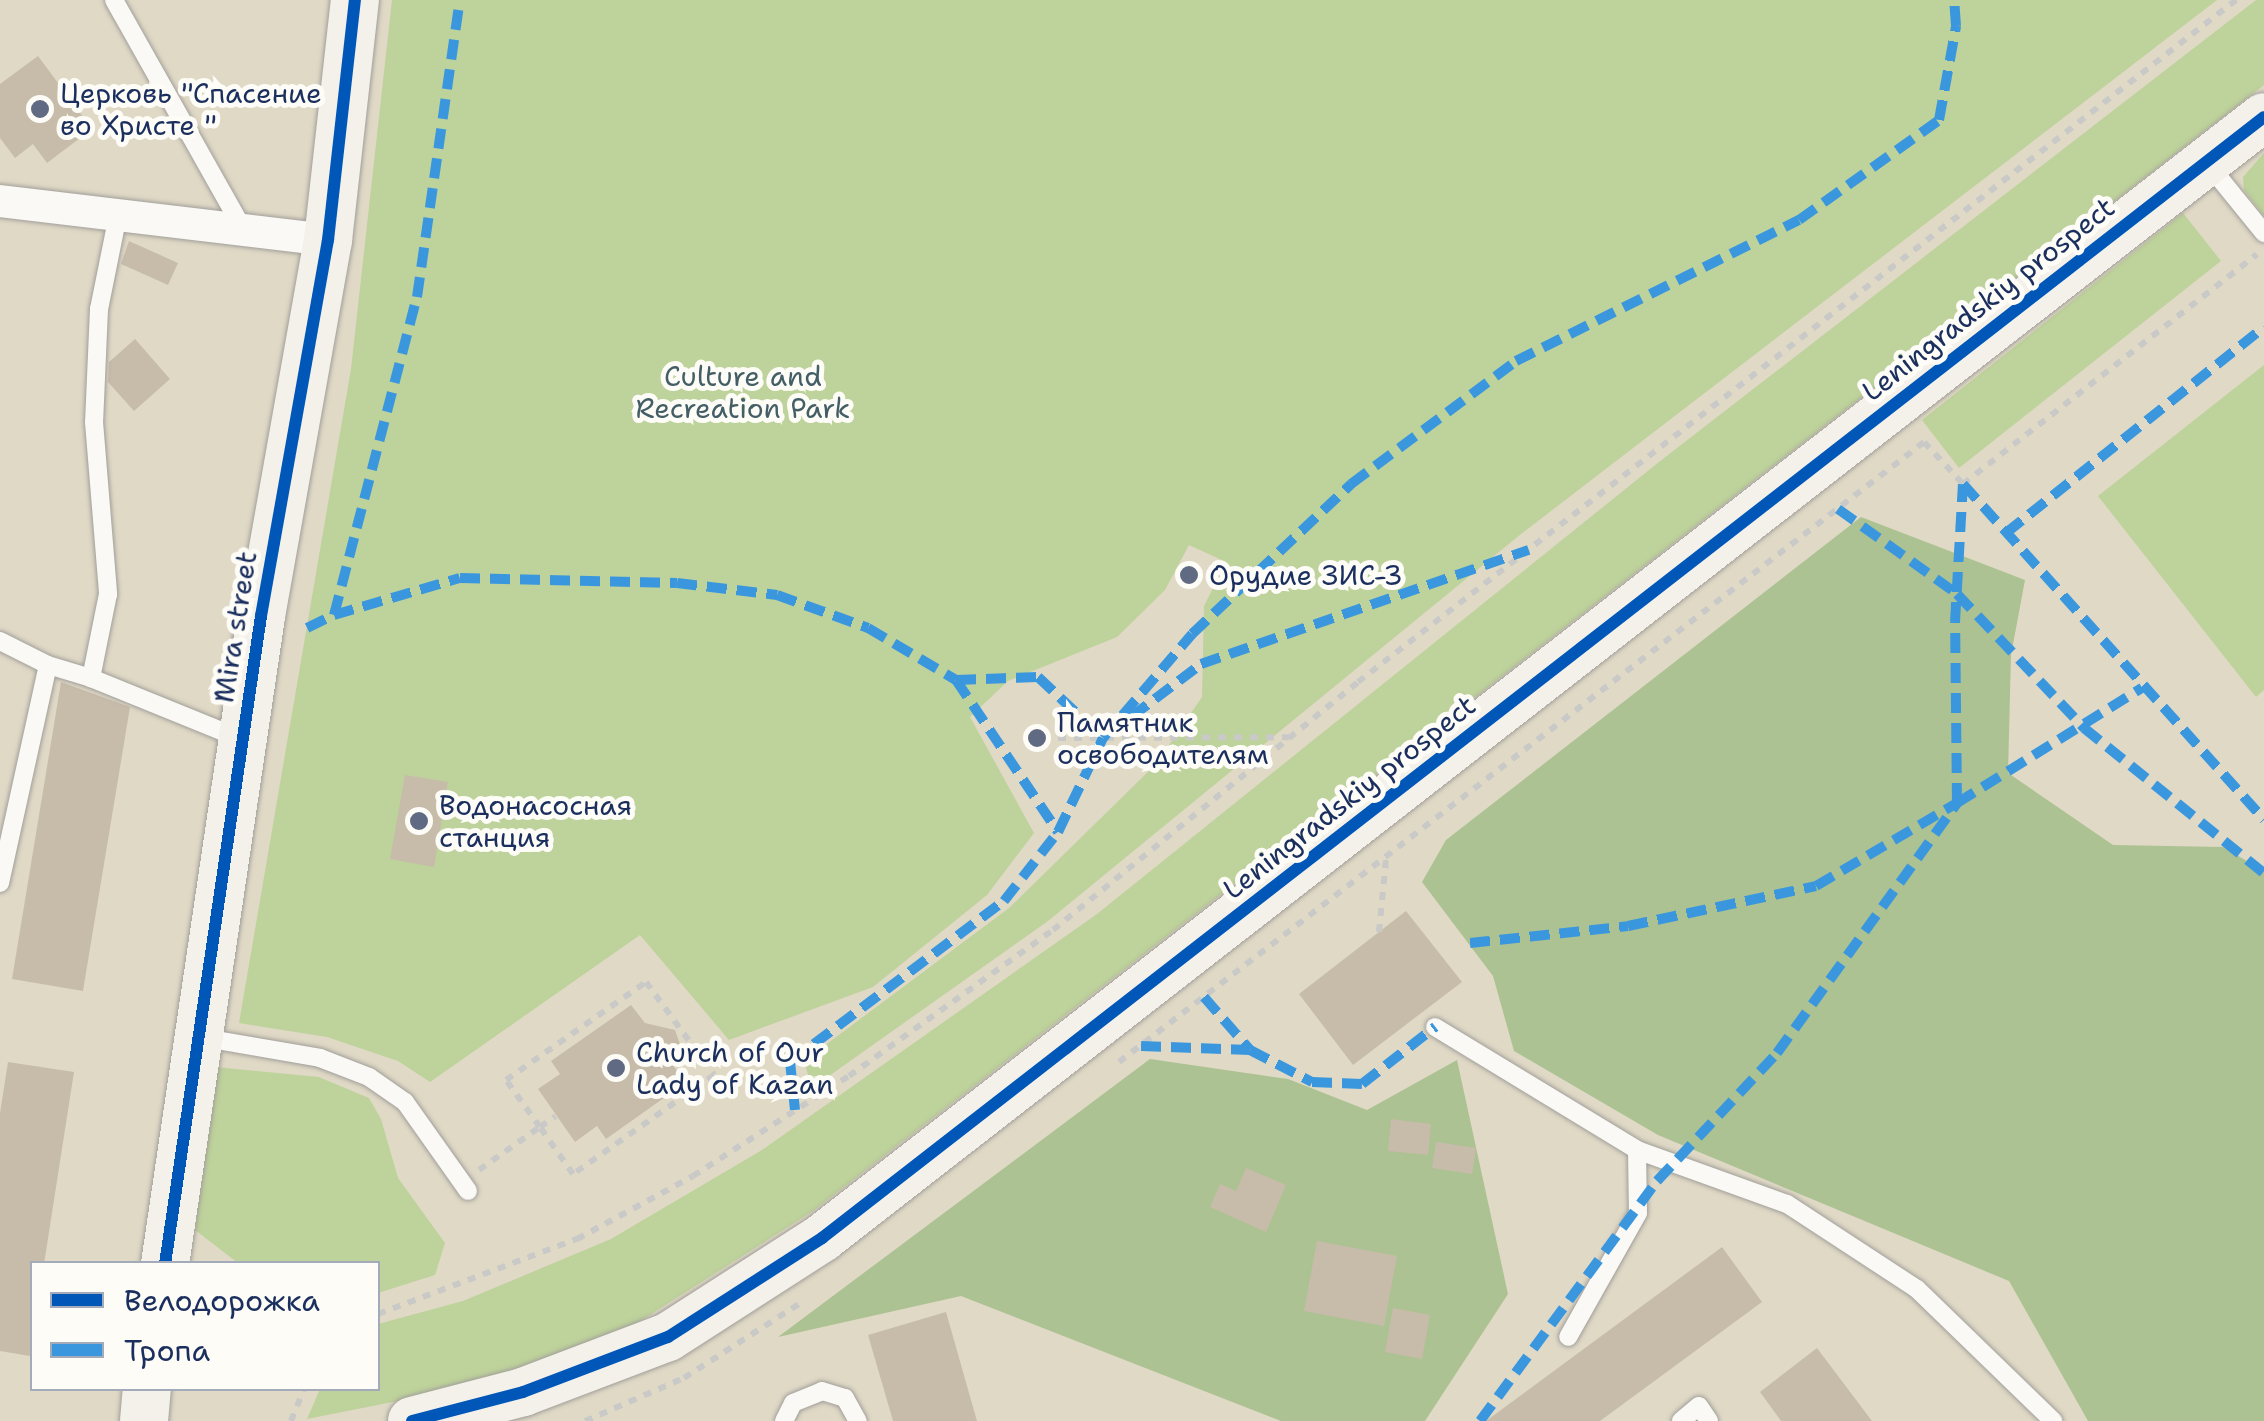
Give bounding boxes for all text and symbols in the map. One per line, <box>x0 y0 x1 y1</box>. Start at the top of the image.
place label: Церковь "Спасение во Христе " <box>60 76 322 142</box>
marker: Церковь "Спасение во Христе " <box>29 98 51 120</box>
street label: Leningradskiy prospect <box>1855 190 2121 408</box>
park label: Culture and Recreation Park <box>636 359 850 425</box>
street label: Mira street <box>206 549 264 705</box>
place label: Орудие ЗИС-3 <box>1209 558 1403 592</box>
marker: Орудие ЗИС-3 <box>1178 564 1200 586</box>
street label: Leningradskiy prospect <box>1216 688 1482 906</box>
place label: Памятник освободителям <box>1057 705 1269 771</box>
marker: Памятник освободителям <box>1026 727 1048 749</box>
place label: Водонасосная станция <box>439 788 632 854</box>
marker: Водонасосная станция <box>408 810 430 832</box>
place label: Church of Our Lady of Kazan <box>636 1035 833 1101</box>
marker: Church of Our Lady of Kazan <box>605 1057 627 1079</box>
legend <box>30 1261 380 1391</box>
text: Велодорожка <box>124 1280 320 1321</box>
text: Тропа <box>124 1330 210 1371</box>

